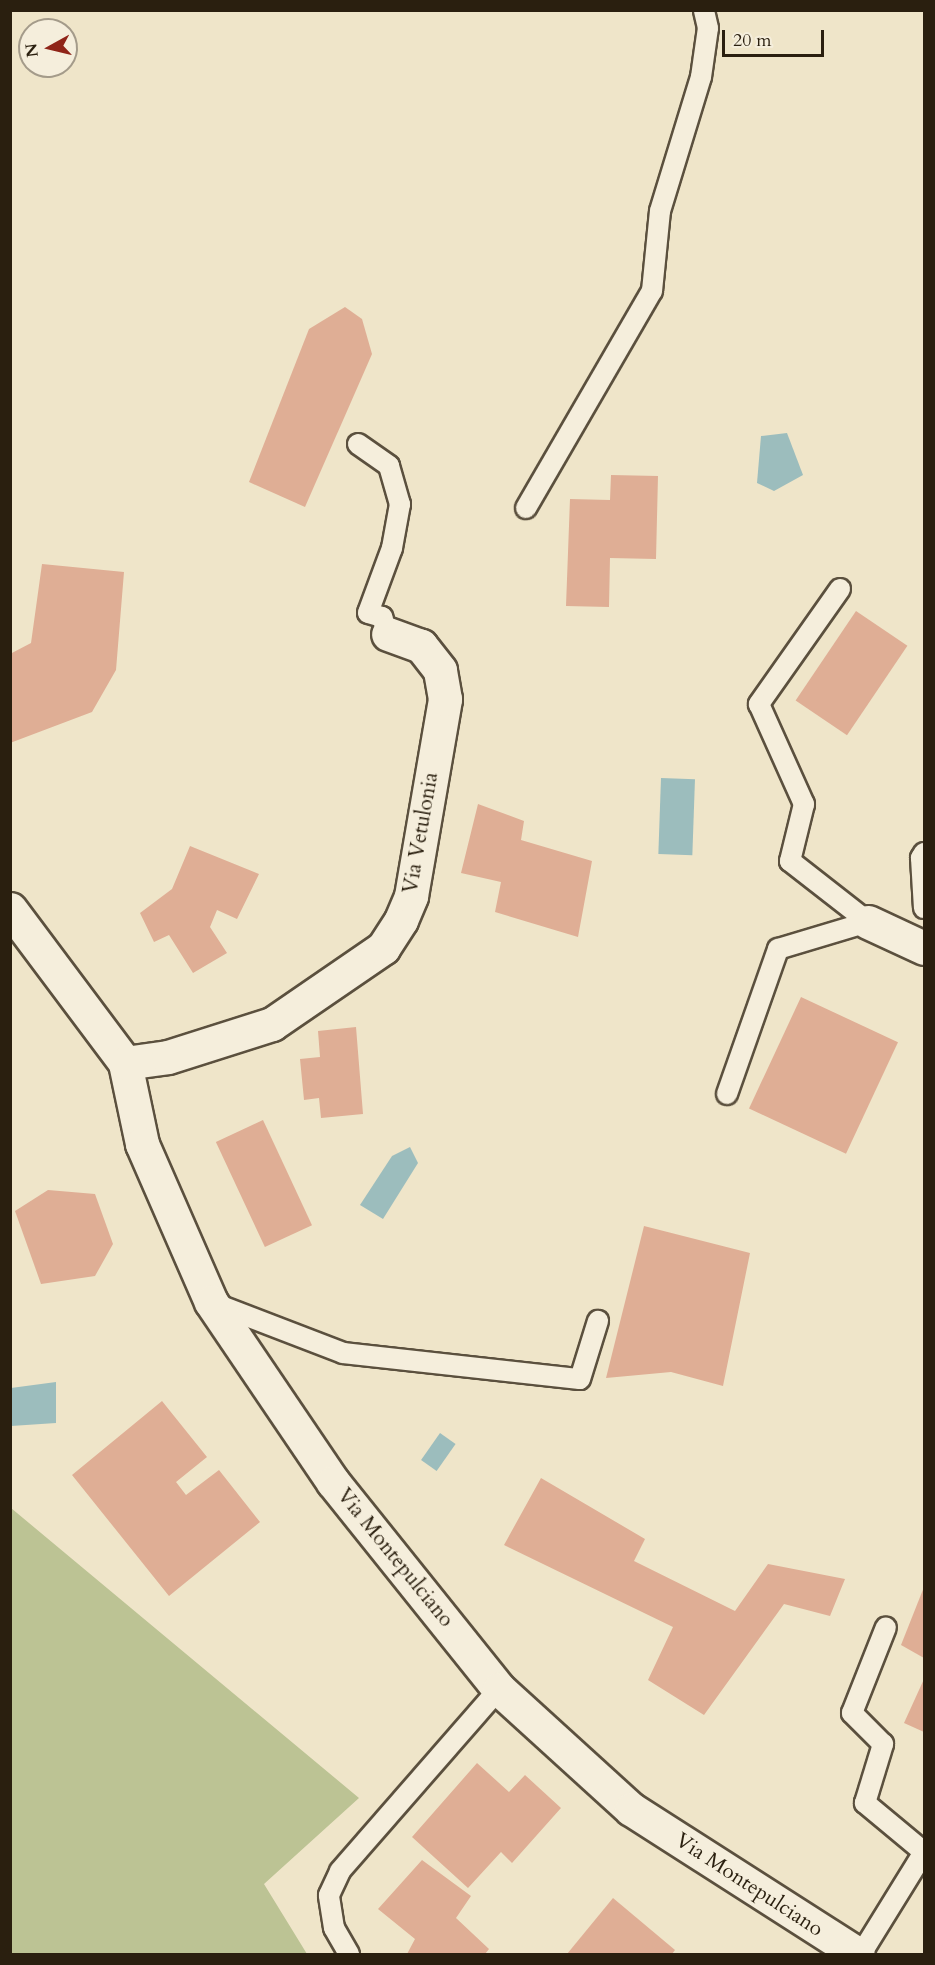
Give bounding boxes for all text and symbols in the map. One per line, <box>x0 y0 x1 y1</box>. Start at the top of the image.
north arrow <box>18 18 78 78</box>
scale bar <box>725 18 827 56</box>
text: 20 m <box>733 28 772 53</box>
text: N <box>20 42 44 59</box>
street label: Via Vetulonia <box>398 770 444 896</box>
street label: Via Montepulciano <box>331 1484 459 1632</box>
street label: Via Montepulciano <box>670 1828 828 1942</box>

